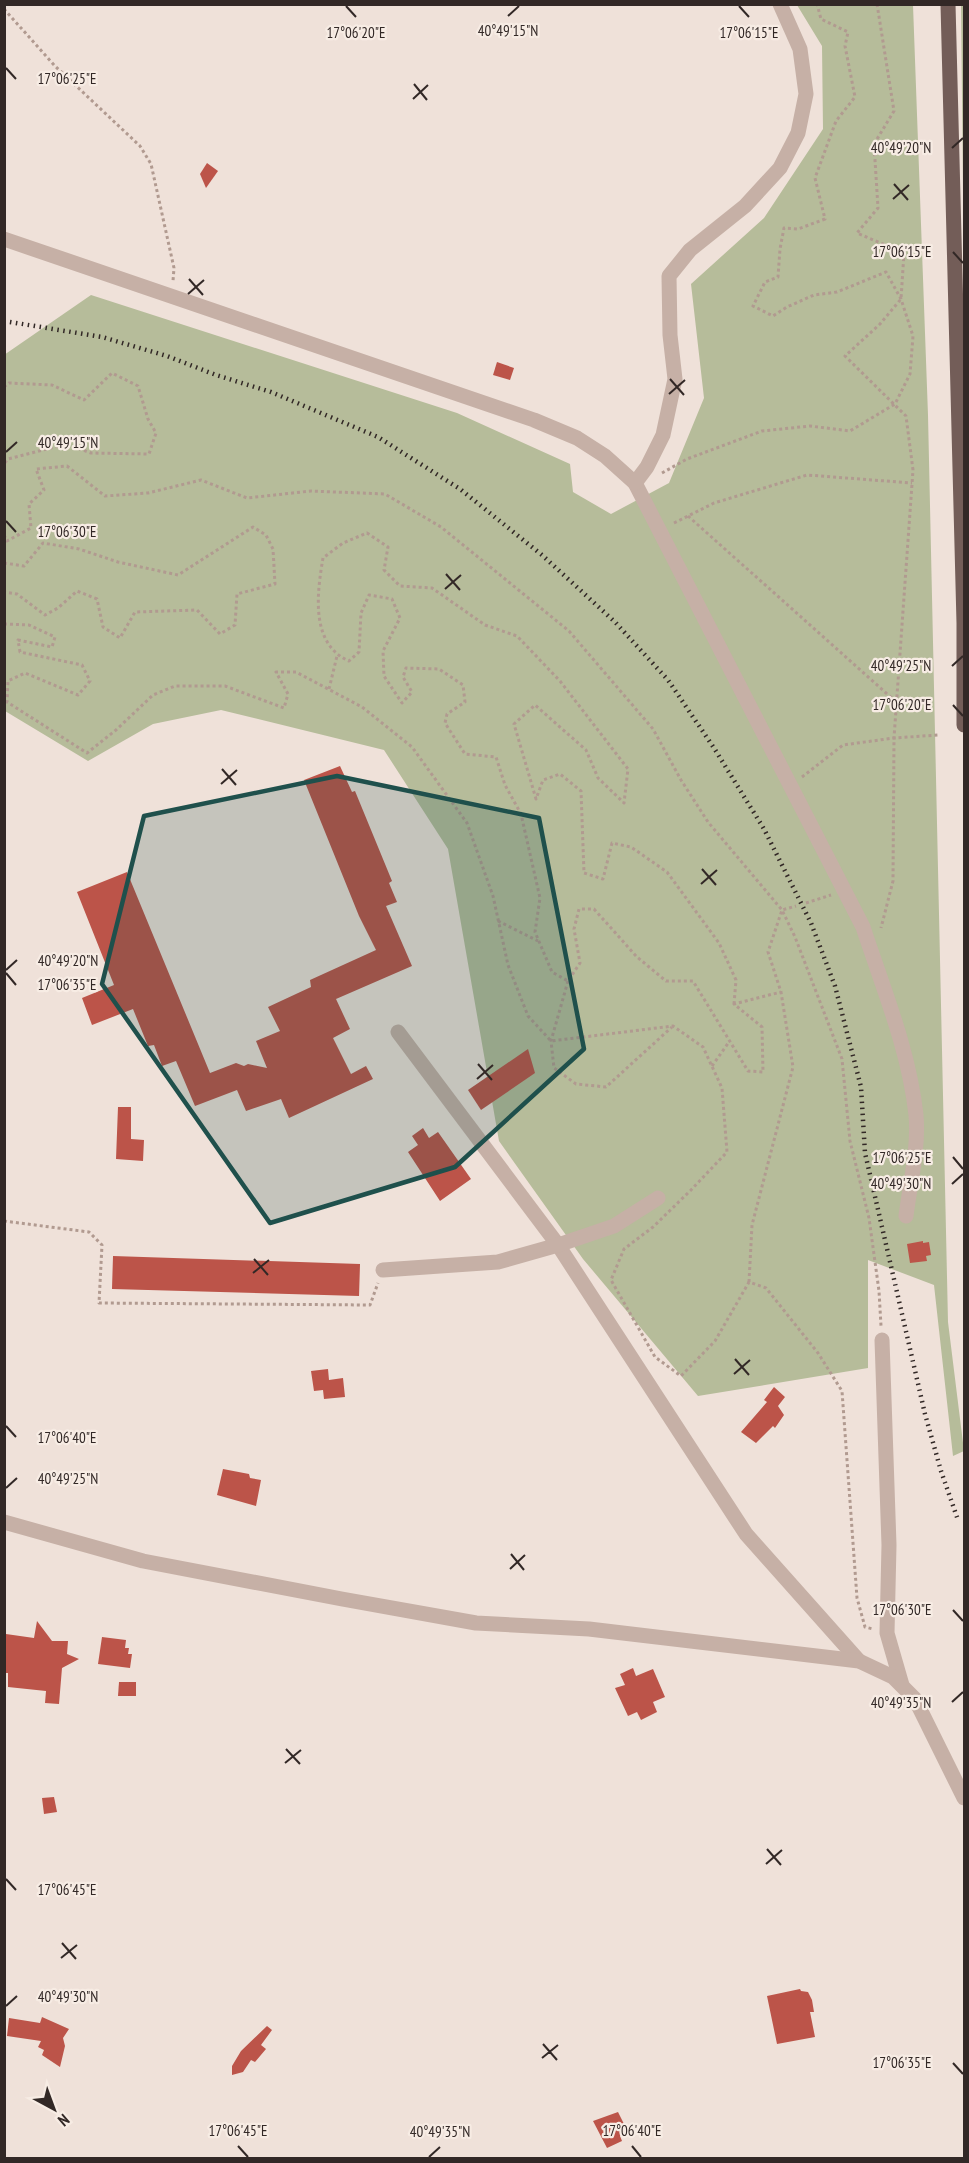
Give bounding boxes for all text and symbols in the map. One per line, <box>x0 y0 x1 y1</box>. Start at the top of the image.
text: 40°49'15"N <box>478 21 538 40</box>
text: 17°06'20"E <box>326 23 386 42</box>
text: 17°06'15"E <box>719 23 779 42</box>
text: 17°06'25"E <box>37 69 97 88</box>
text: 40°49'20"N <box>871 138 931 157</box>
text: 17°06'15"E <box>872 242 932 261</box>
text: 40°49'15"N <box>38 433 98 452</box>
text: 17°06'30"E <box>37 522 97 541</box>
text: 40°49'25"N <box>871 656 931 675</box>
text: 17°06'20"E <box>872 695 932 714</box>
text: 40°49'20"N <box>38 951 98 970</box>
text: 17°06'35"E <box>37 975 97 994</box>
text: 17°06'25"E <box>872 1148 932 1167</box>
text: 40°49'30"N <box>871 1174 931 1193</box>
text: 17°06'40"E <box>37 1428 97 1447</box>
text: 40°49'25"N <box>38 1469 98 1488</box>
text: 17°06'30"E <box>872 1600 932 1619</box>
text: 40°49'35"N <box>871 1693 931 1712</box>
text: 17°06'45"E <box>37 1880 97 1899</box>
text: 40°49'30"N <box>38 1987 98 2006</box>
text: 17°06'35"E <box>872 2053 932 2072</box>
north arrow <box>24 2079 84 2139</box>
text: N <box>54 2110 74 2131</box>
text: 17°06'45"E <box>208 2121 268 2140</box>
text: 17°06'40"E <box>602 2121 662 2140</box>
text: 40°49'35"N <box>410 2122 470 2141</box>

